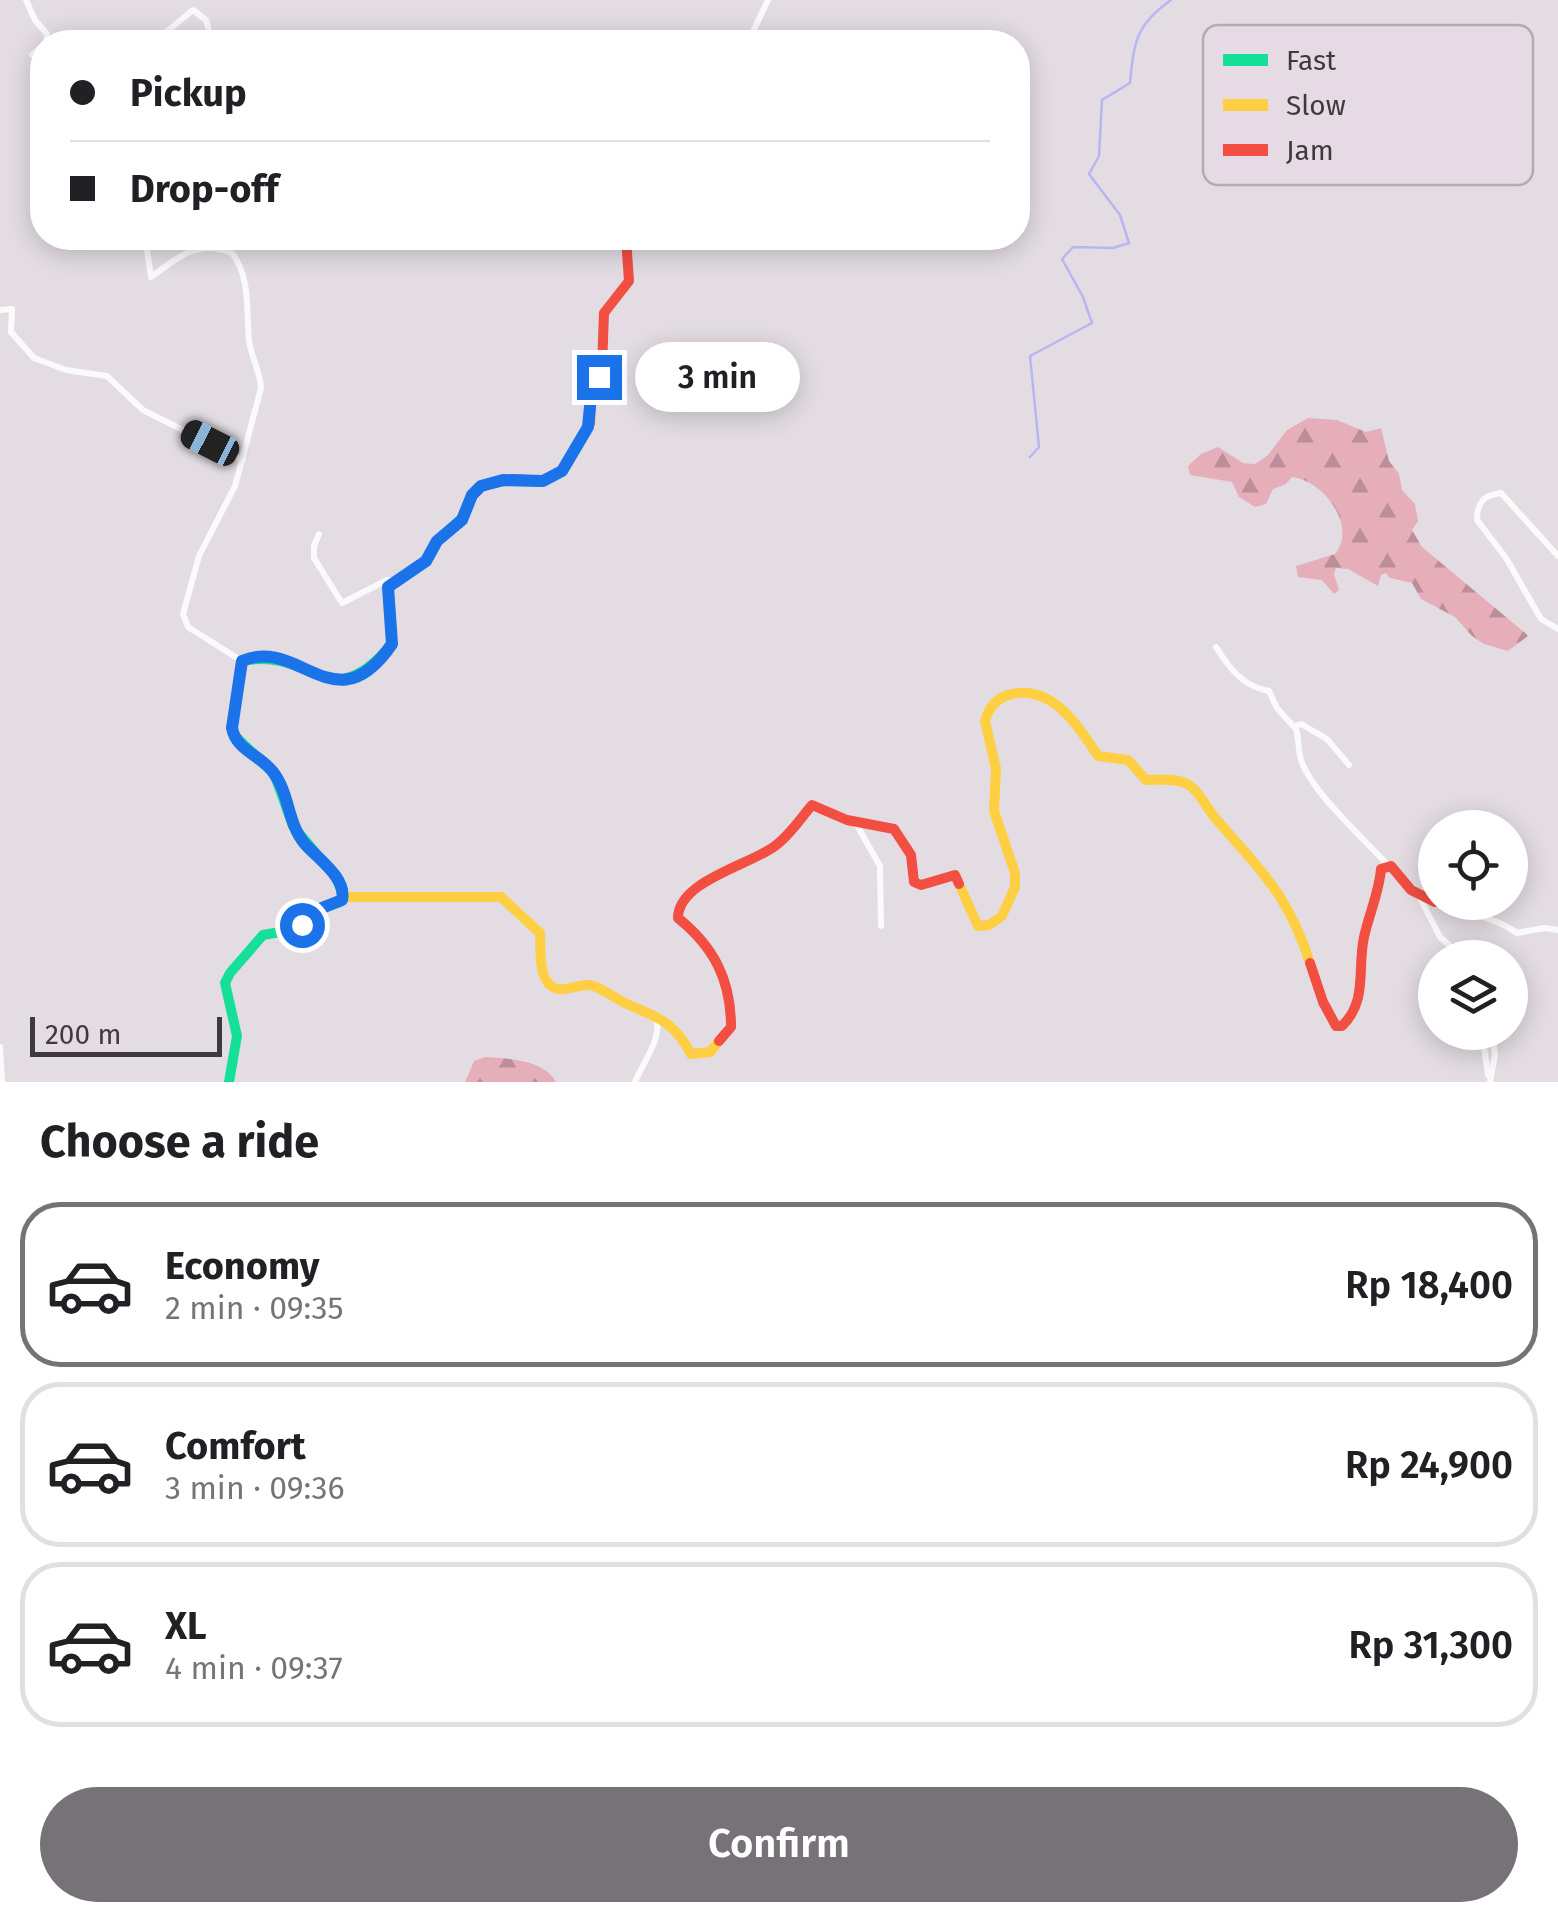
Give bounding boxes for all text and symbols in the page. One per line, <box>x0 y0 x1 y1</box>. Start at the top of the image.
legend <box>1203 25 1533 185</box>
text: Fast <box>1286 44 1337 77</box>
text: Pickup <box>130 70 247 116</box>
text: Slow <box>1286 89 1346 122</box>
text: Jam <box>1286 134 1334 167</box>
text: Drop-off <box>130 166 278 212</box>
callout: 3 min <box>634 342 799 412</box>
route end <box>577 355 622 400</box>
text: 3 min <box>678 358 757 396</box>
car <box>176 416 244 470</box>
map controls <box>1418 810 1528 1050</box>
button: locate <box>1418 810 1528 920</box>
route start <box>280 903 325 948</box>
button: layers <box>1418 940 1528 1050</box>
scale bar <box>30 1012 222 1056</box>
text: 200 m <box>45 1018 122 1051</box>
text: Choose a ride <box>40 1115 319 1169</box>
icon: car <box>45 1240 135 1330</box>
text: Economy <box>165 1243 320 1289</box>
text: Rp 18,400 <box>1345 1262 1513 1308</box>
text: 2 min · 09:35 <box>165 1289 343 1327</box>
icon: car <box>45 1420 135 1510</box>
text: Comfort <box>165 1423 306 1469</box>
text: Rp 24,900 <box>1345 1442 1513 1488</box>
text: 3 min · 09:36 <box>165 1469 345 1507</box>
icon: car <box>45 1600 135 1690</box>
text: XL <box>165 1603 207 1649</box>
text: Rp 31,300 <box>1348 1622 1513 1668</box>
text: 4 min · 09:37 <box>165 1649 343 1687</box>
button: Confirm <box>40 1787 1518 1902</box>

